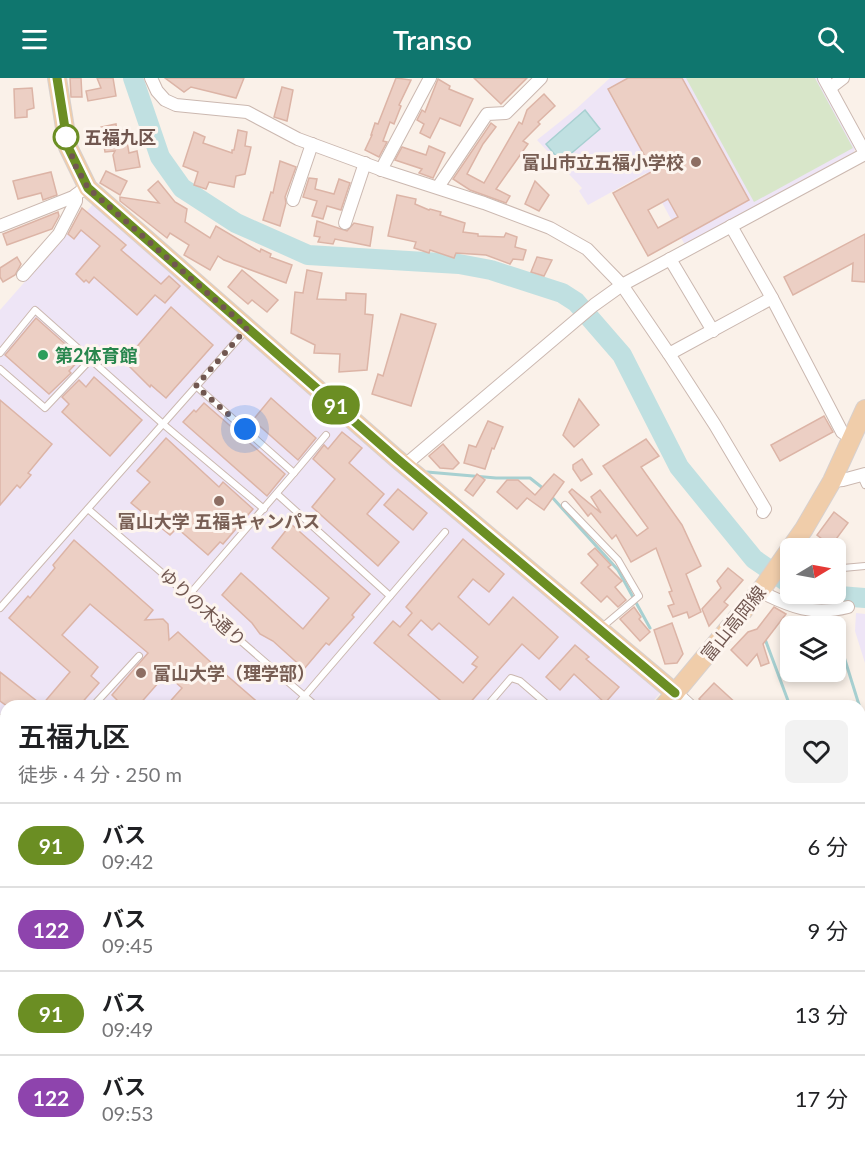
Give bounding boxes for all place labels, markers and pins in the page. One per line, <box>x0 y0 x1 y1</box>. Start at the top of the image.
marker: 五福九区 <box>53 124 79 150</box>
place label: 五福九区 <box>84 126 156 148</box>
place label: 富山市立五福小学校 <box>522 151 684 173</box>
marker: 富山市立五福小学校 <box>689 155 703 169</box>
place label: 第2体育館 <box>55 344 137 366</box>
marker: 第2体育館 <box>36 348 50 362</box>
marker: 富山大学 五福キャンパス <box>212 494 226 508</box>
place label: 富山大学 五福キャンパス <box>118 510 320 532</box>
place label: 富山大学（理学部） <box>153 662 315 684</box>
marker: 富山大学（理学部） <box>134 666 148 680</box>

